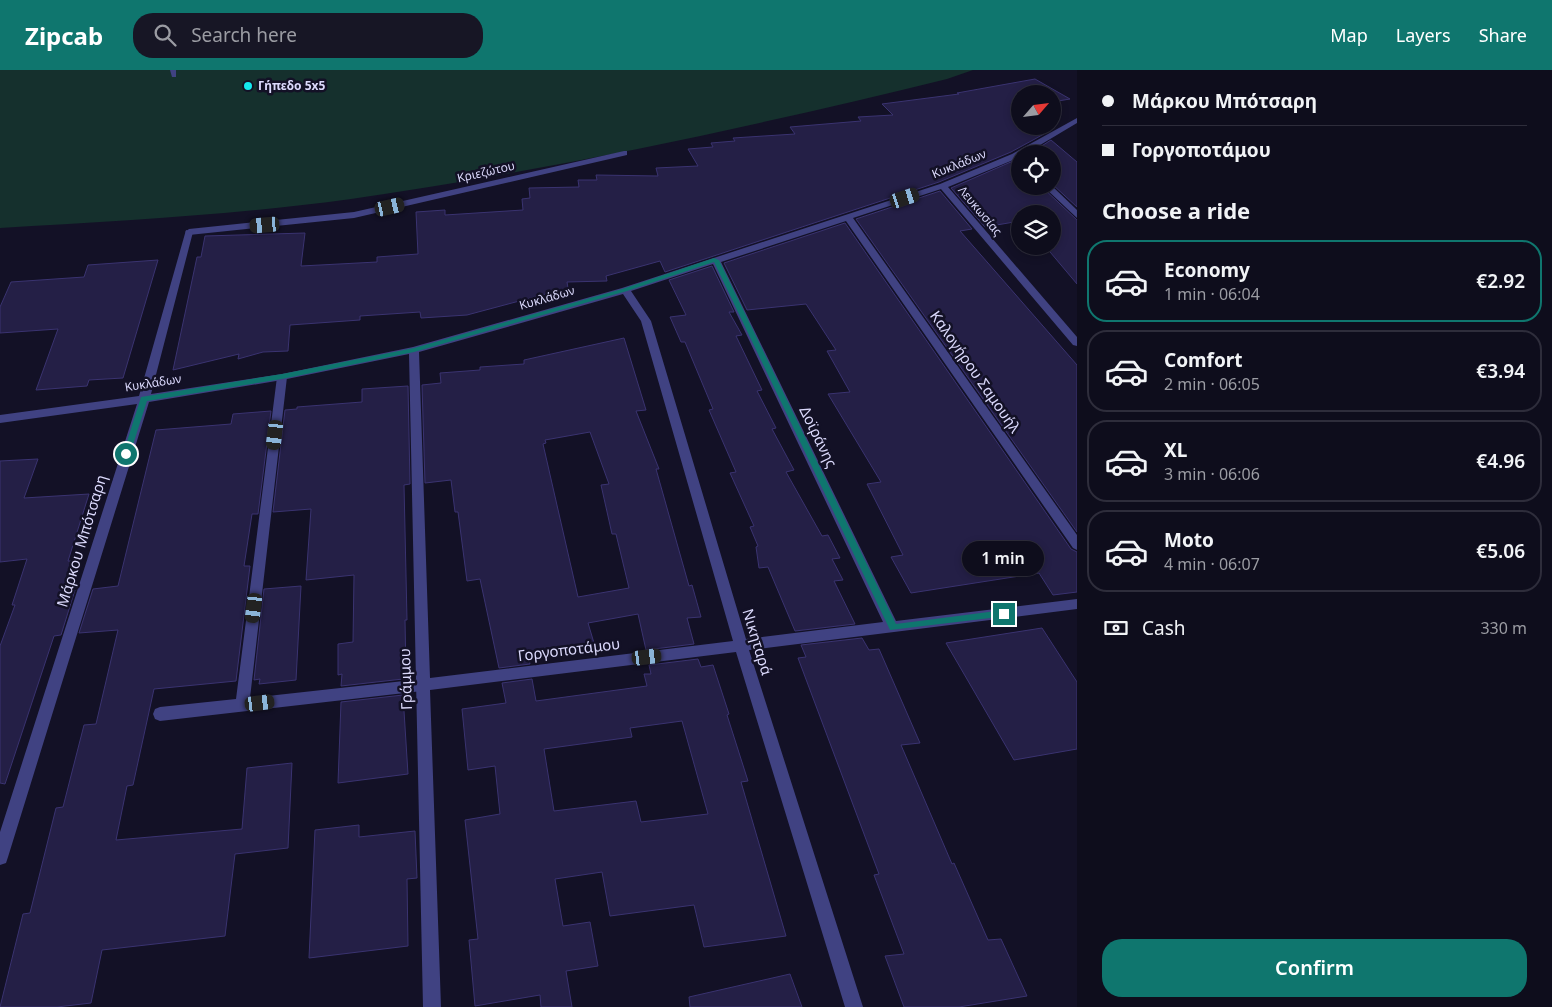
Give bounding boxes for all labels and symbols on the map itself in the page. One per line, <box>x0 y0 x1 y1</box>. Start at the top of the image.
place label: Γήπεδο 5x5 <box>258 77 326 94</box>
marker: Γήπεδο 5x5 <box>242 80 254 92</box>
north arrow <box>1011 85 1061 135</box>
street label: Κυκλάδων <box>929 145 988 182</box>
street label: Κριεζώτου <box>455 157 516 186</box>
street label: Λευκωσίας <box>954 182 1006 239</box>
car <box>888 186 921 210</box>
car <box>373 196 406 218</box>
car <box>249 216 280 234</box>
street label: Κυκλάδων <box>517 281 577 314</box>
street label: Καλογήρου Σαμουήλ <box>926 306 1026 437</box>
street label: Κυκλάδων <box>123 370 182 395</box>
street label: Δοϊράνης <box>795 402 842 471</box>
car <box>265 419 284 451</box>
route start <box>115 443 137 465</box>
street label: Μάρκου Μπότσαρη <box>51 472 111 609</box>
callout: 1 min <box>963 542 1045 576</box>
car <box>244 592 263 624</box>
route end <box>993 603 1015 625</box>
street label: Νικηταρά <box>738 606 778 678</box>
street label: Γοργοποτάμου <box>517 633 621 665</box>
street label: Γράμμου <box>394 648 416 710</box>
car <box>631 648 662 666</box>
car <box>244 694 275 712</box>

